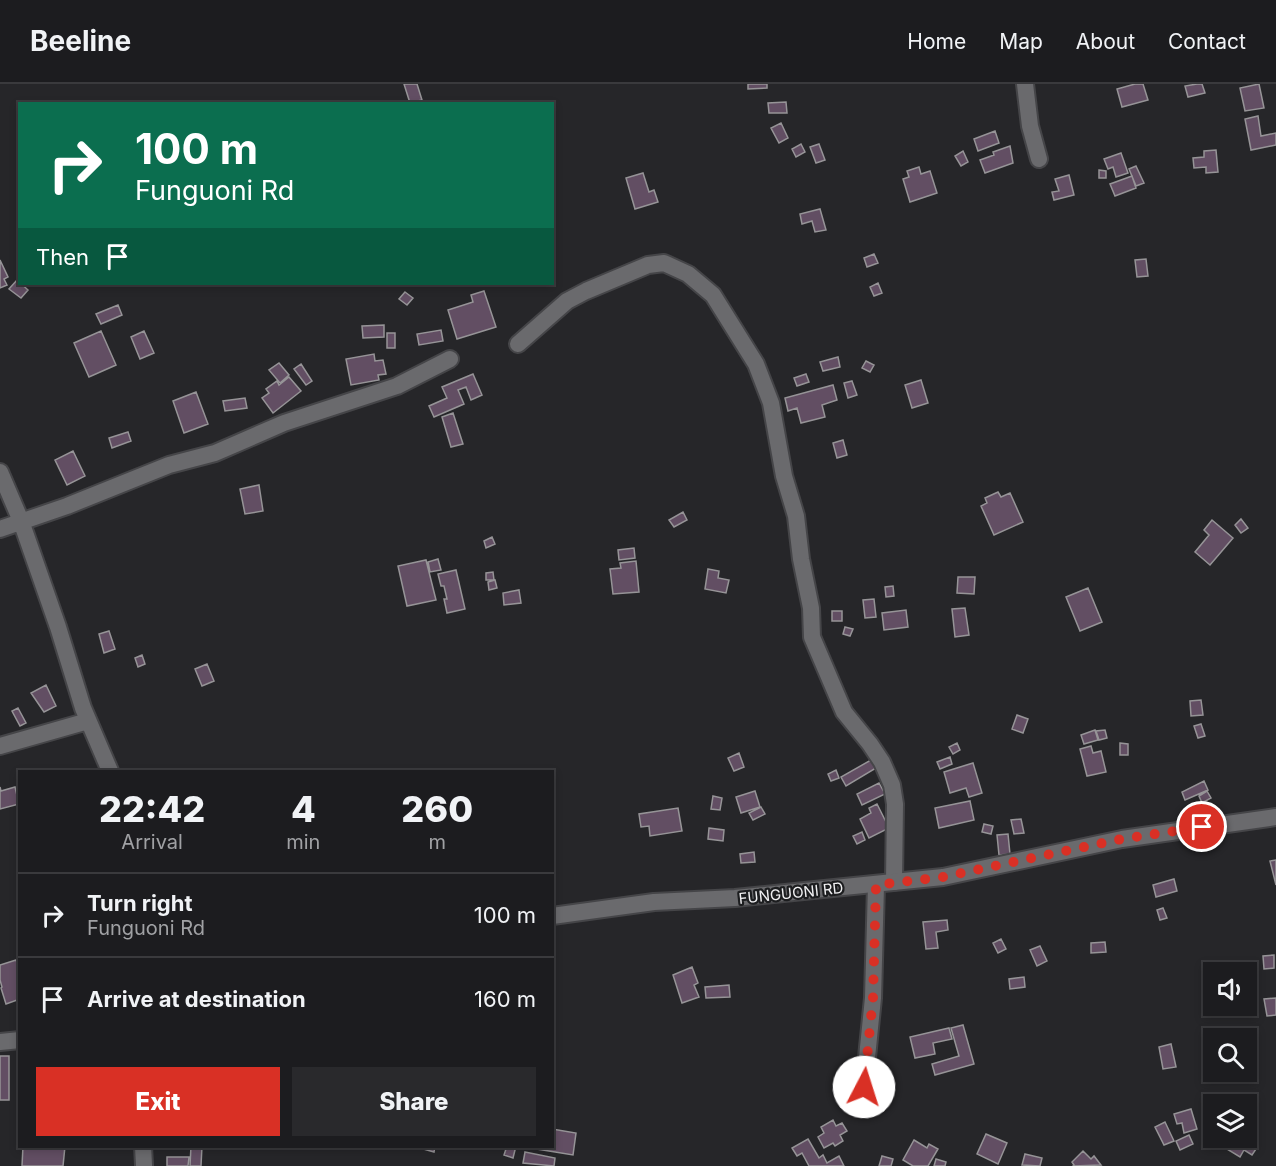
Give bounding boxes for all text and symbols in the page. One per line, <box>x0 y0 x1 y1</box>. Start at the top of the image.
text: Beeline <box>30 24 131 58</box>
text: Home <box>907 29 966 54</box>
text: Map <box>999 29 1043 54</box>
text: About <box>1076 29 1135 54</box>
text: Contact <box>1168 29 1246 54</box>
text: 100 m <box>135 123 258 174</box>
icon: right <box>36 126 114 204</box>
text: Funguoni Rd <box>135 174 294 207</box>
icon: arrive <box>101 240 134 273</box>
text: Then <box>36 244 89 270</box>
text: 22:42 <box>99 787 205 831</box>
text: 4 <box>291 787 316 831</box>
text: 260 <box>401 787 473 831</box>
pin <box>1176 801 1227 852</box>
icon: arrive <box>1185 810 1218 843</box>
text: Arrival <box>121 830 183 854</box>
text: min <box>286 830 320 854</box>
text: m <box>428 830 446 854</box>
street label: FUNGUONI RD <box>738 878 844 908</box>
text: Turn right <box>87 890 193 916</box>
icon: right <box>36 899 69 932</box>
text: 100 m <box>474 902 536 928</box>
text: Funguoni Rd <box>87 916 205 940</box>
map controls <box>1203 962 1257 1148</box>
button: sound <box>1203 962 1257 1016</box>
icon: arrive <box>36 983 69 1016</box>
text: Arrive at destination <box>87 986 306 1012</box>
text: 160 m <box>474 986 536 1012</box>
button: search <box>1203 1028 1257 1082</box>
position arrow <box>832 1055 896 1119</box>
button: Exit <box>36 1067 280 1136</box>
button: Share <box>292 1067 536 1136</box>
button: layers <box>1203 1094 1257 1148</box>

